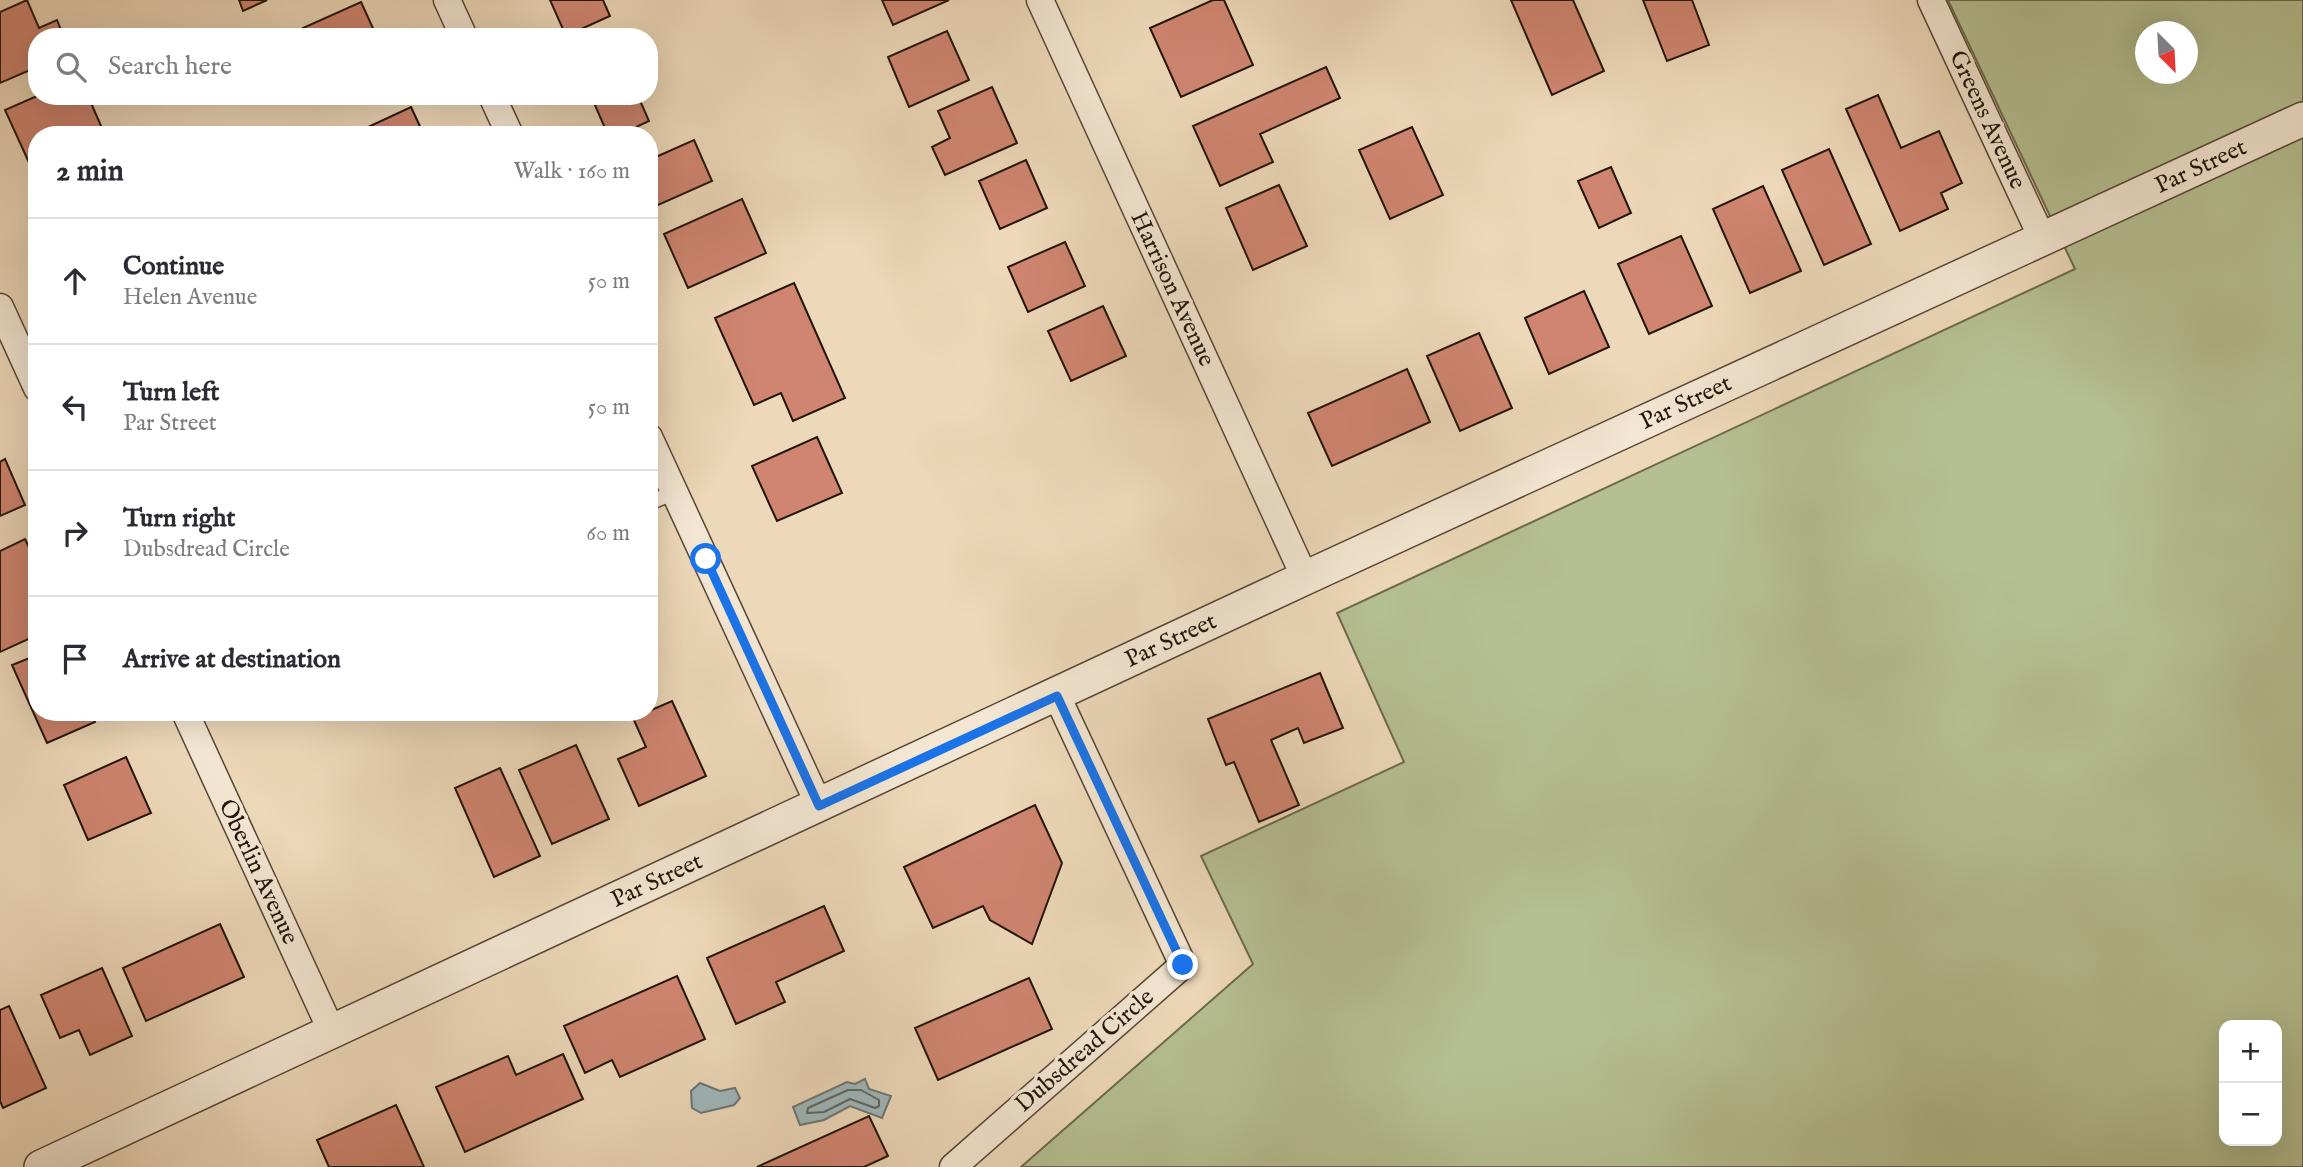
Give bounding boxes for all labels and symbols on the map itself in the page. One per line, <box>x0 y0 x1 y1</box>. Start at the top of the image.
north arrow <box>2135 21 2198 84</box>
street label: Greens Avenue <box>1941 46 2033 194</box>
street label: Par Street <box>2150 132 2252 202</box>
street label: Harrison Avenue <box>1123 206 1221 372</box>
street label: Par Street <box>1635 368 1737 438</box>
route start <box>690 543 721 574</box>
street label: Par Street <box>1120 606 1222 676</box>
street label: Oberlin Avenue <box>211 794 305 950</box>
street label: Par Street <box>606 846 708 916</box>
route end <box>1167 949 1198 980</box>
street label: Dubsdread Circle <box>1009 982 1161 1120</box>

